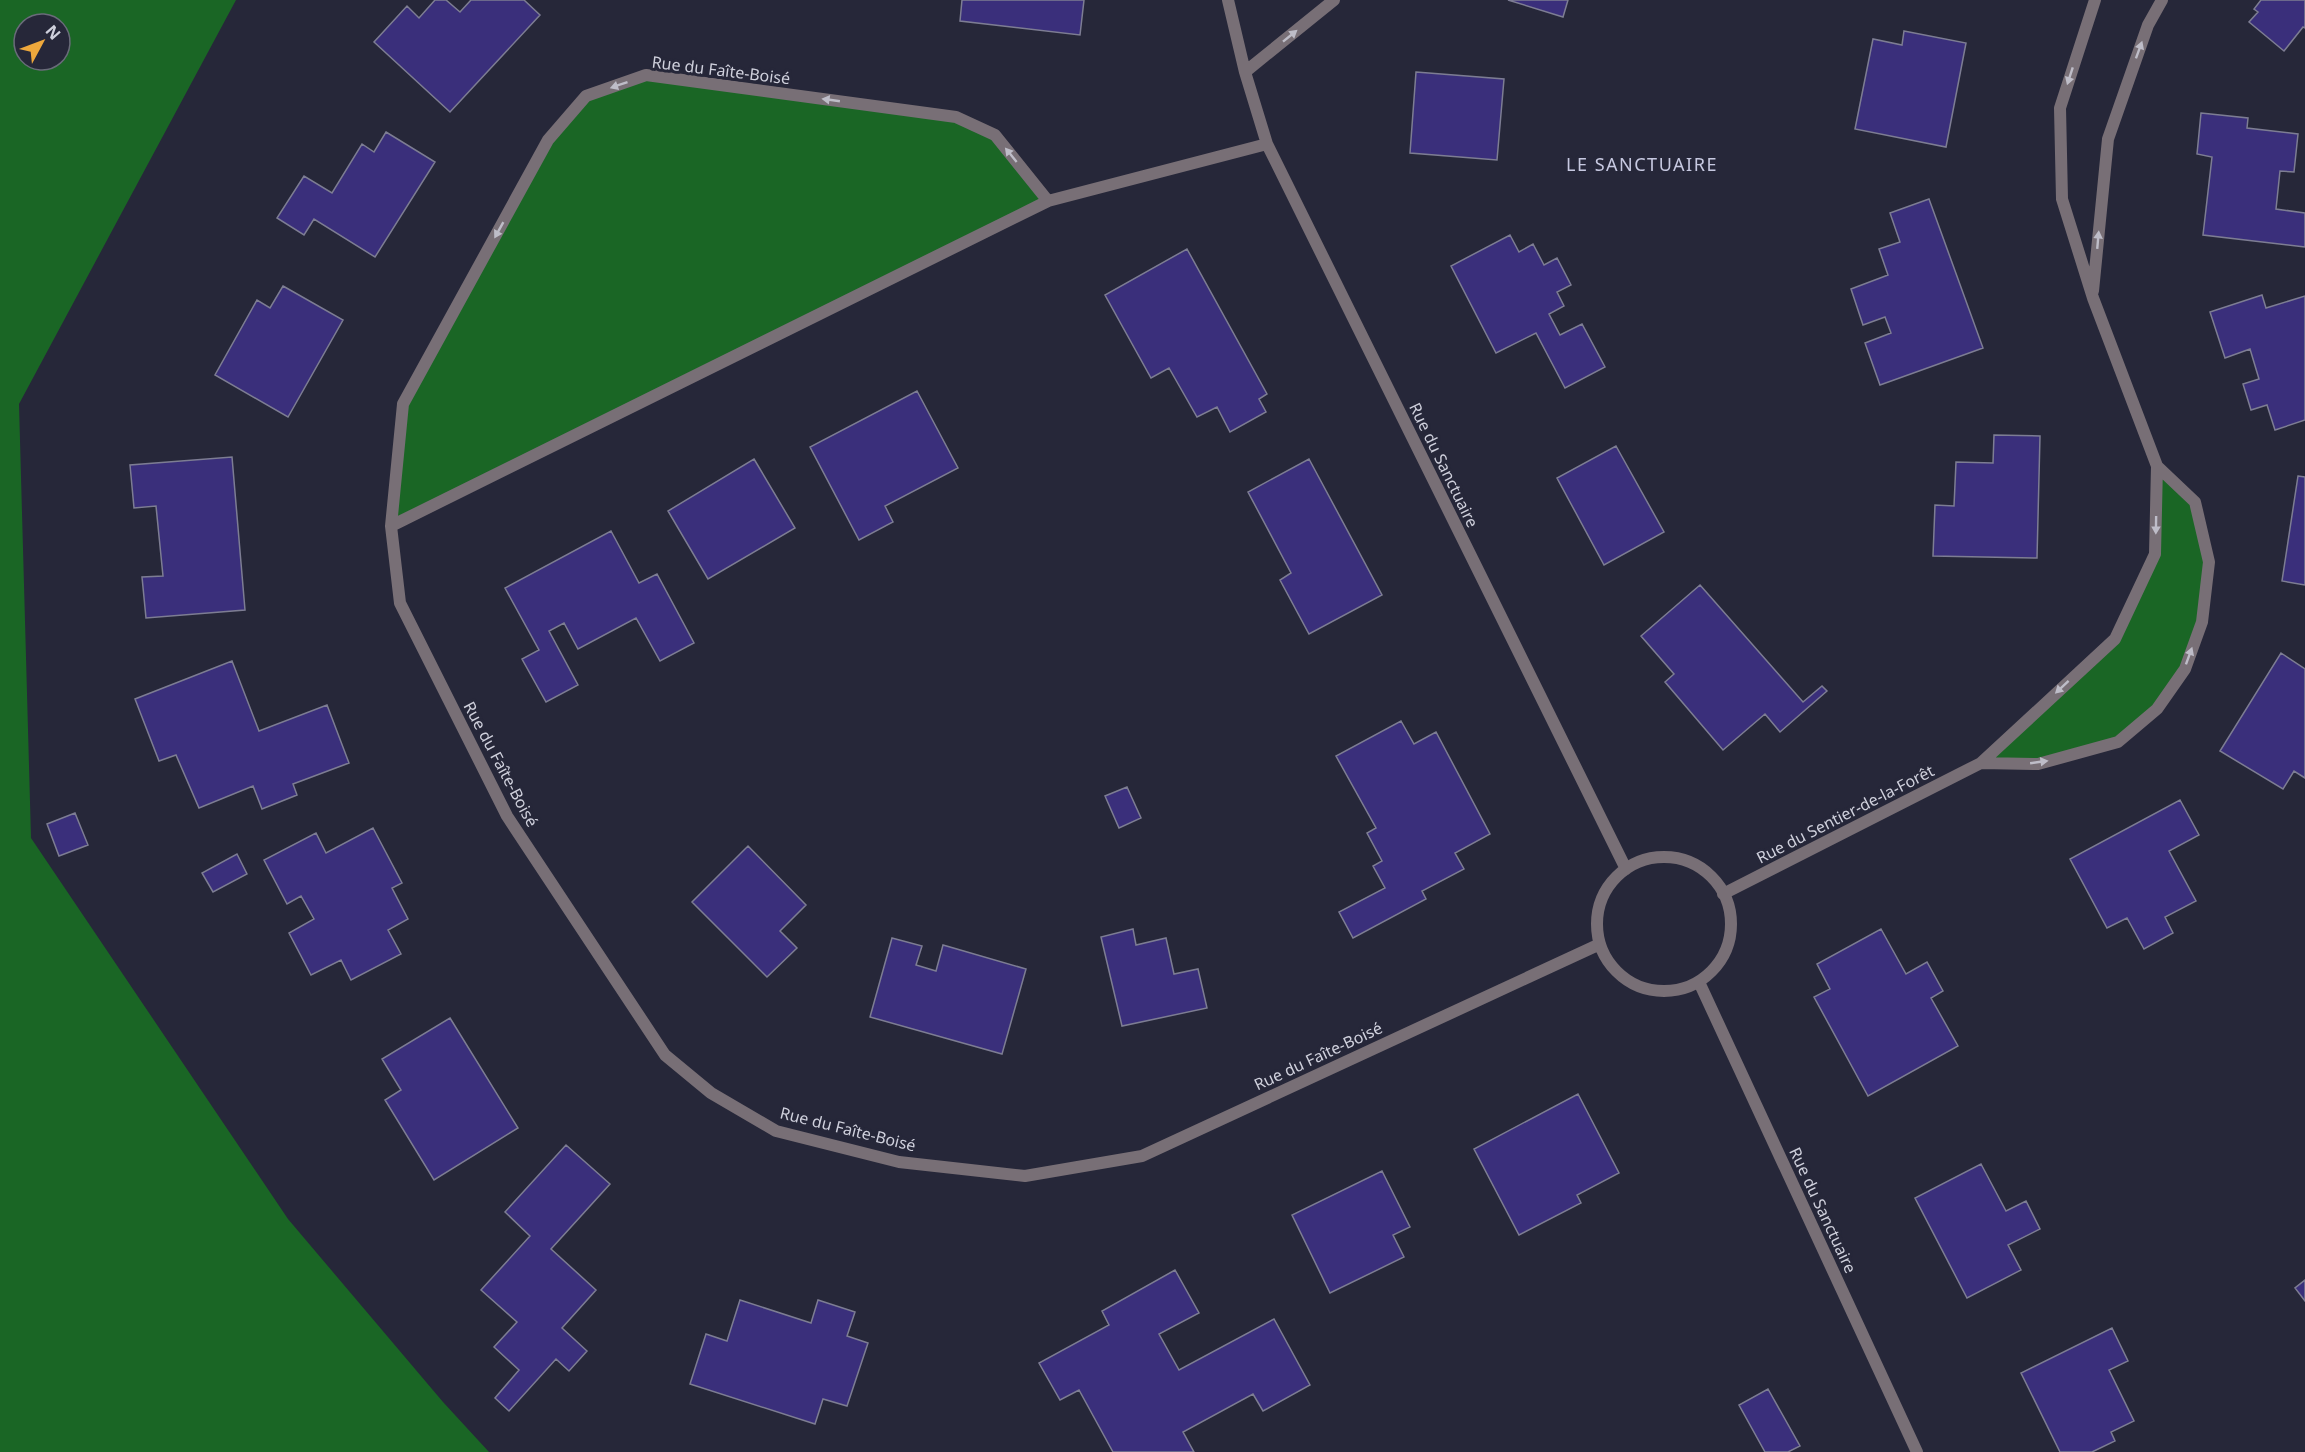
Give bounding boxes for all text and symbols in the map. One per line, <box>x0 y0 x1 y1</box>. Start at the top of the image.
north arrow <box>12 12 72 72</box>
text: N <box>41 20 66 44</box>
one-way arrow <box>1282 30 1297 43</box>
one-way arrow <box>2135 41 2145 59</box>
street label: Rue du Faîte-Boisé <box>651 51 791 89</box>
one-way arrow <box>2065 67 2075 85</box>
one-way arrow <box>610 80 628 90</box>
one-way arrow <box>822 95 841 105</box>
one-way arrow <box>1006 148 1018 163</box>
district label: LE SANCTUAIRE <box>1566 152 1718 176</box>
one-way arrow <box>494 222 504 239</box>
one-way arrow <box>2093 230 2103 249</box>
street label: Rue du Sanctuaire <box>1404 399 1484 531</box>
one-way arrow <box>2151 515 2161 534</box>
one-way arrow <box>2185 647 2195 665</box>
one-way arrow <box>2055 680 2070 694</box>
street label: Rue du Faîte-Boisé <box>459 697 543 831</box>
one-way arrow <box>2030 758 2049 767</box>
street label: Rue du Sentier-de-la-Forêt <box>1752 759 1938 868</box>
street label: Rue du Faîte-Boisé <box>1250 1017 1386 1095</box>
street label: Rue du Faîte-Boisé <box>778 1101 918 1157</box>
street label: Rue du Sanctuaire <box>1784 1144 1862 1276</box>

